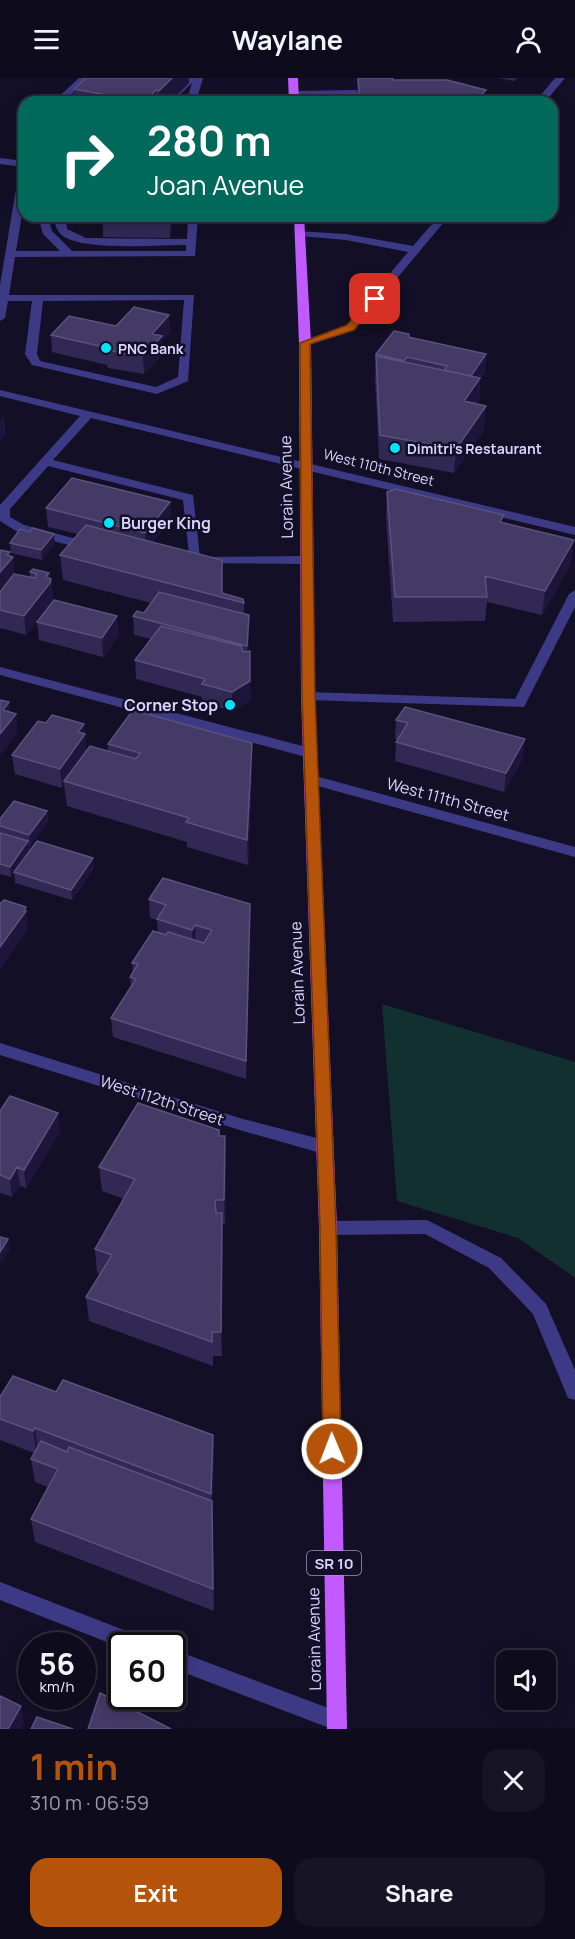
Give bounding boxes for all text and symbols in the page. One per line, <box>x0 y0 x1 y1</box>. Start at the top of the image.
text: Waylane <box>232 21 343 58</box>
icon: menu <box>30 23 63 56</box>
icon: person <box>512 23 545 56</box>
text: 280 m <box>147 111 272 169</box>
icon: right <box>48 120 126 198</box>
text: Joan Avenue <box>147 166 304 203</box>
pin <box>349 273 400 324</box>
icon: arrive <box>358 282 391 315</box>
place label: PNC Bank <box>118 339 184 358</box>
marker: PNC Bank <box>99 341 113 355</box>
street label: Lorain Avenue <box>274 435 298 539</box>
place label: Dimitri's Restaurant <box>407 439 542 458</box>
marker: Dimitri's Restaurant <box>388 441 402 455</box>
street label: West 110th Street <box>322 444 437 490</box>
place label: Burger King <box>121 512 211 534</box>
marker: Burger King <box>102 516 116 530</box>
place label: Corner Stop <box>124 694 218 716</box>
marker: Corner Stop <box>223 698 237 712</box>
street label: West 111th Street <box>384 772 512 826</box>
street label: Lorain Avenue <box>284 921 310 1025</box>
street label: West 112th Street <box>97 1070 227 1130</box>
position arrow <box>300 1417 364 1481</box>
road number: SR 10 <box>307 1551 361 1575</box>
street label: Lorain Avenue <box>302 1587 326 1691</box>
speed limit sign: 60 <box>108 1632 186 1710</box>
text: 56 <box>39 1643 75 1684</box>
map controls <box>496 1650 556 1710</box>
button: sound <box>496 1650 556 1710</box>
text: km/h <box>40 1676 74 1697</box>
text: 1 min <box>30 1742 118 1791</box>
button: close <box>482 1749 545 1812</box>
text: 310 m · 06:59 <box>30 1789 149 1816</box>
button: Exit <box>30 1858 282 1927</box>
button: Share <box>294 1858 545 1927</box>

